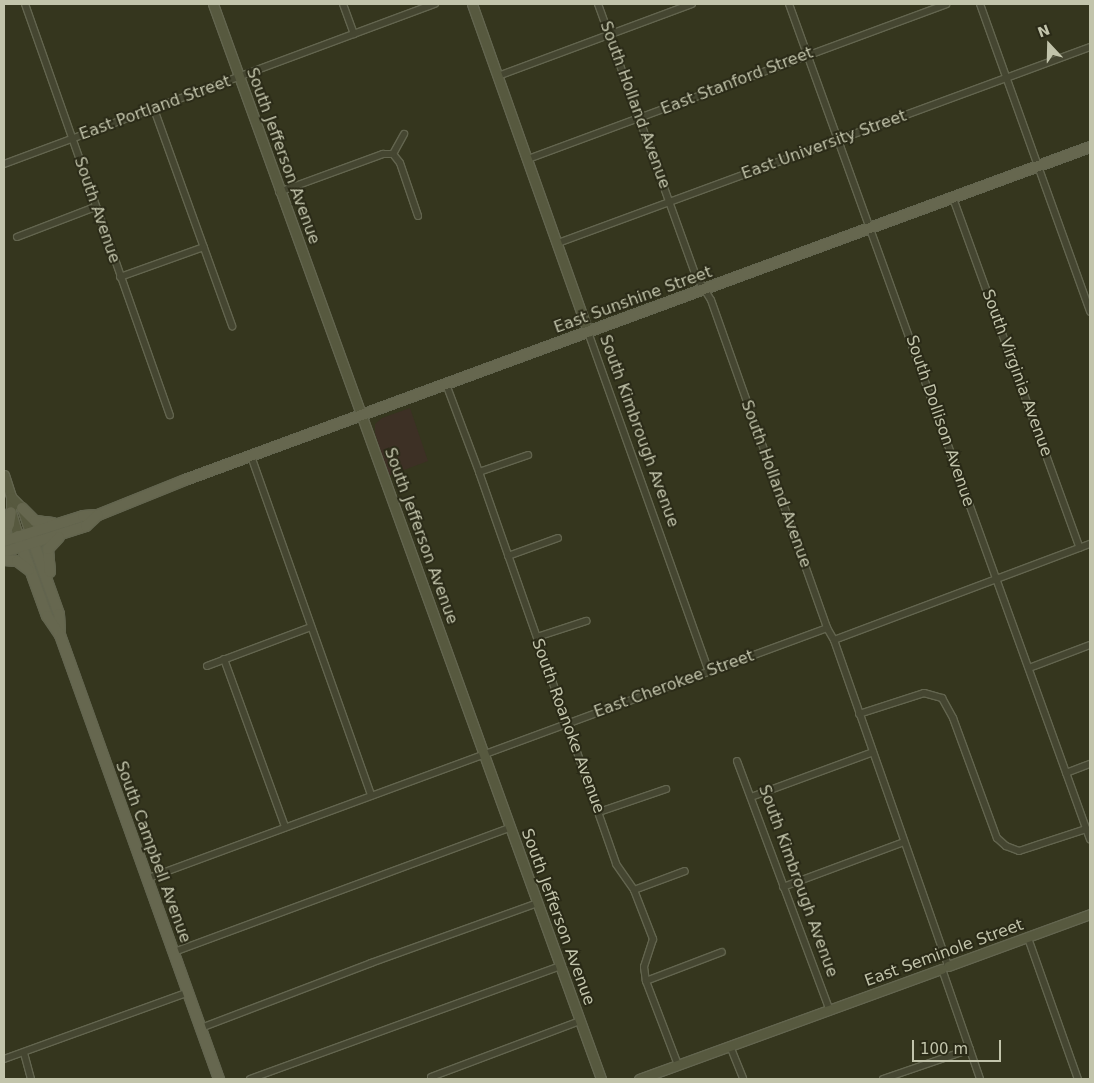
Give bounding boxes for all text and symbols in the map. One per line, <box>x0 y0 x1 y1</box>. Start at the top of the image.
street label: South Holland Avenue <box>596 19 674 191</box>
north arrow <box>1024 20 1074 70</box>
text: N <box>1035 21 1052 41</box>
street label: East Stanford Street <box>658 43 816 119</box>
street label: South Jefferson Avenue <box>242 65 324 247</box>
street label: East Portland Street <box>77 72 233 144</box>
street label: East University Street <box>739 106 909 184</box>
street label: South Avenue <box>70 154 124 266</box>
street label: East Sunshine Street <box>551 262 715 338</box>
street label: South Virginia Avenue <box>978 287 1056 459</box>
street label: South Kimbrough Avenue <box>595 332 683 530</box>
street label: South Dollison Avenue <box>902 333 978 509</box>
street label: South Holland Avenue <box>737 398 815 570</box>
street label: South Jefferson Avenue <box>380 445 462 627</box>
street label: South Roanoke Avenue <box>527 636 609 816</box>
street label: East Cherokee Street <box>591 646 757 722</box>
street label: South Campbell Avenue <box>111 759 195 945</box>
street label: South Kimbrough Avenue <box>754 782 842 980</box>
street label: South Jefferson Avenue <box>517 826 599 1008</box>
street label: East Seminole Street <box>862 915 1026 991</box>
scale bar <box>914 1030 1003 1062</box>
text: 100 m <box>920 1040 968 1058</box>

